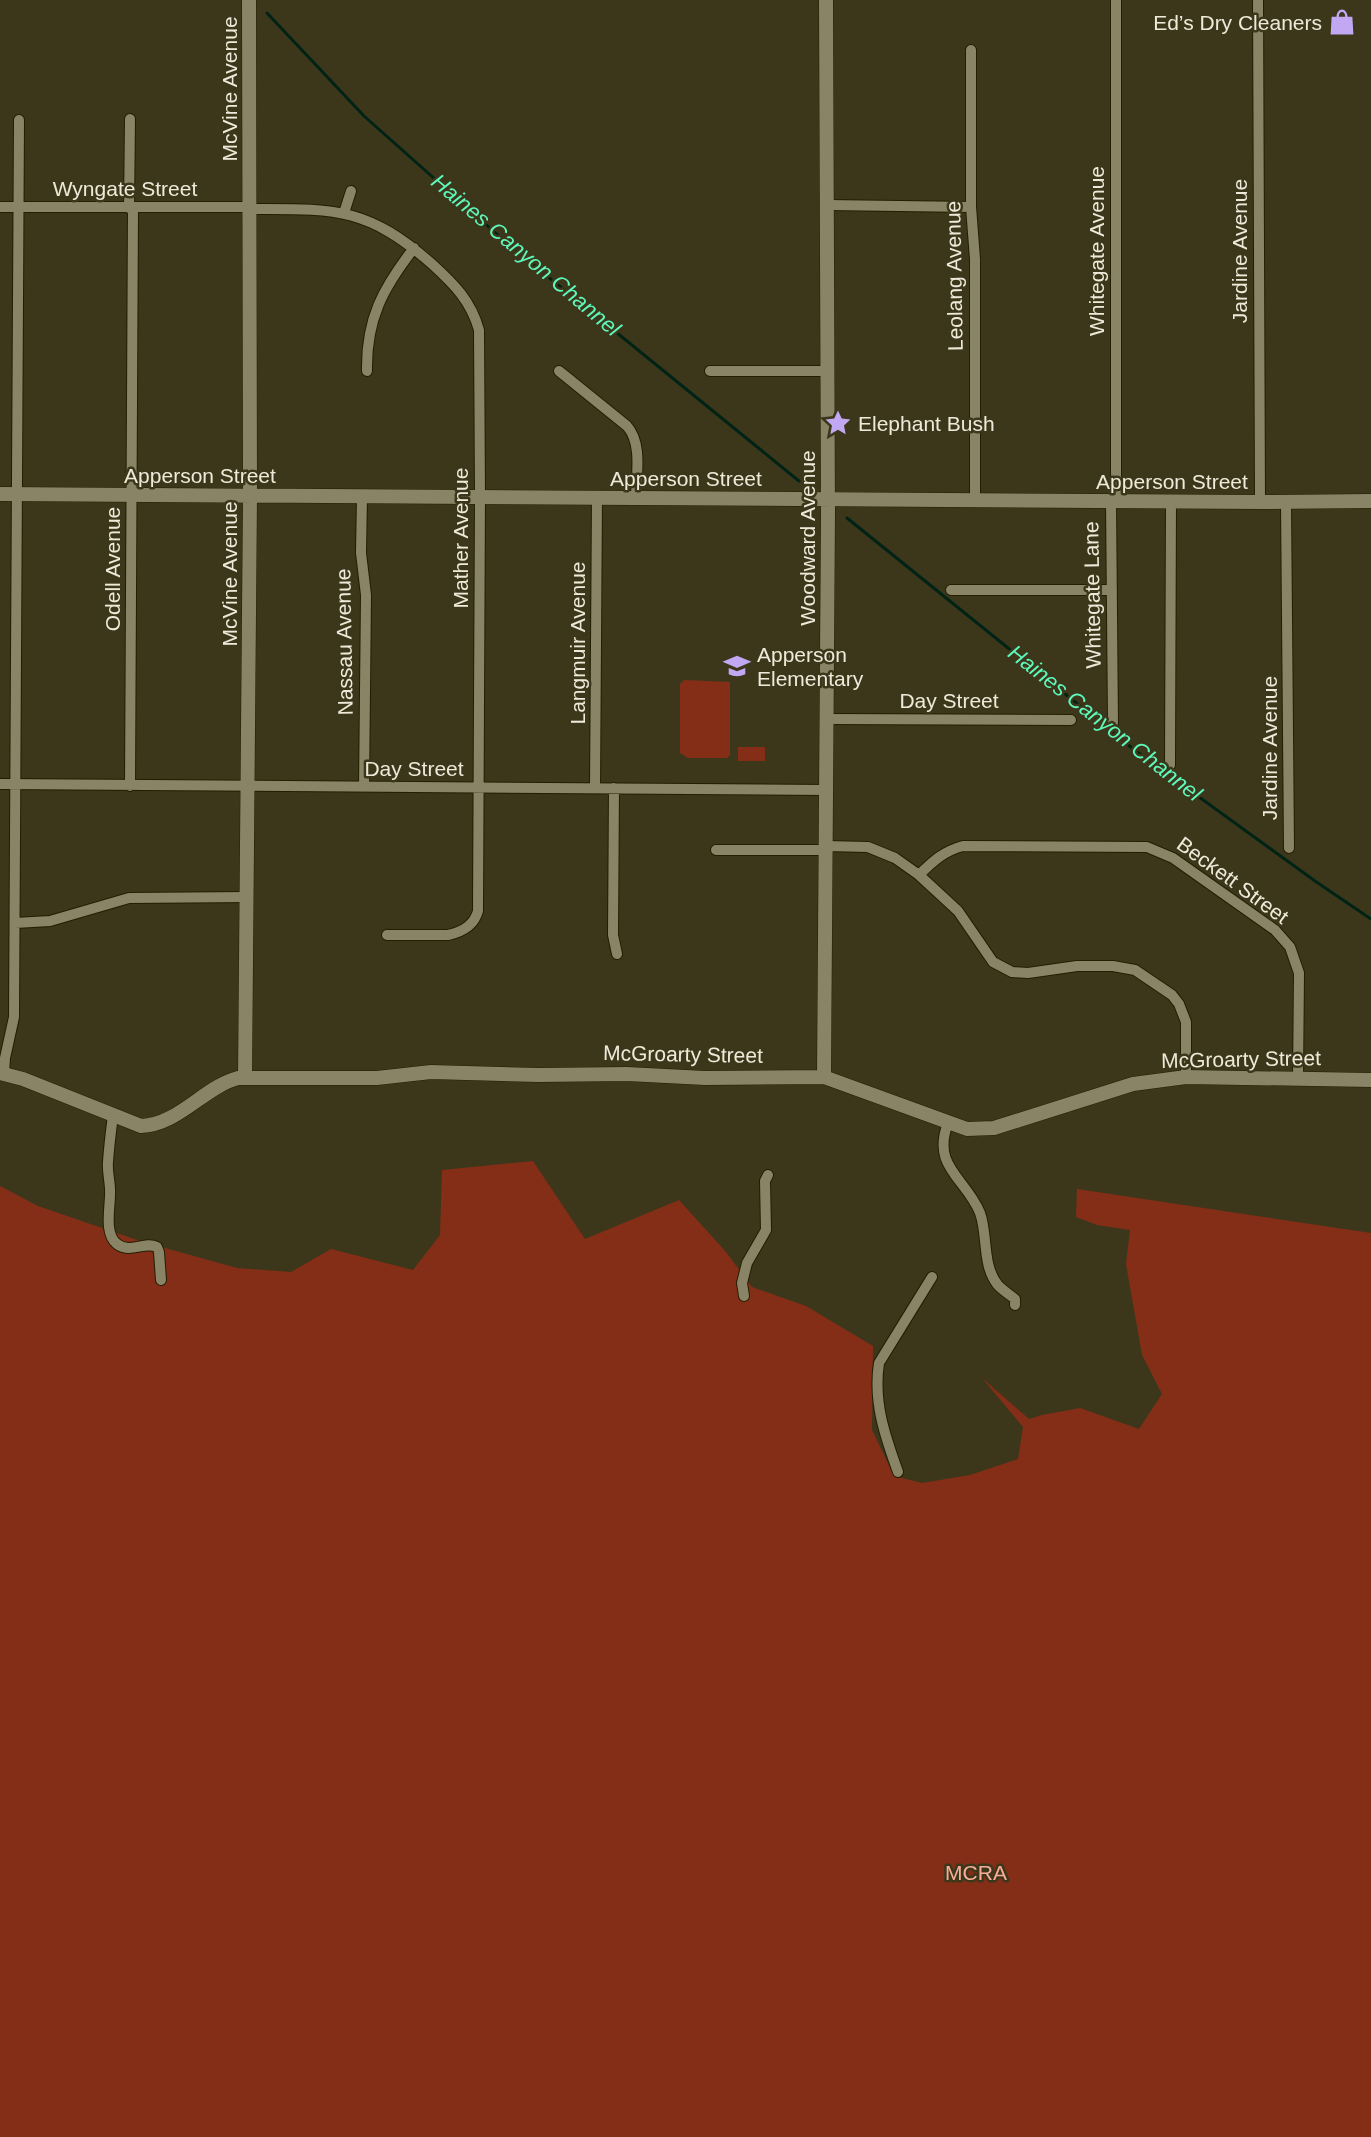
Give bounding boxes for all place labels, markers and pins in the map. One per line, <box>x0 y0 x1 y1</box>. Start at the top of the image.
shop icon: Ed’s Dry Cleaners <box>1327 7 1357 37</box>
place label: Ed’s Dry Cleaners <box>1153 11 1322 34</box>
place icon: Elephant Bush <box>823 408 853 438</box>
place label: Elephant Bush <box>858 412 995 435</box>
place label: Apperson Elementary <box>757 643 864 690</box>
school or university icon: Apperson Elementary <box>722 651 752 681</box>

